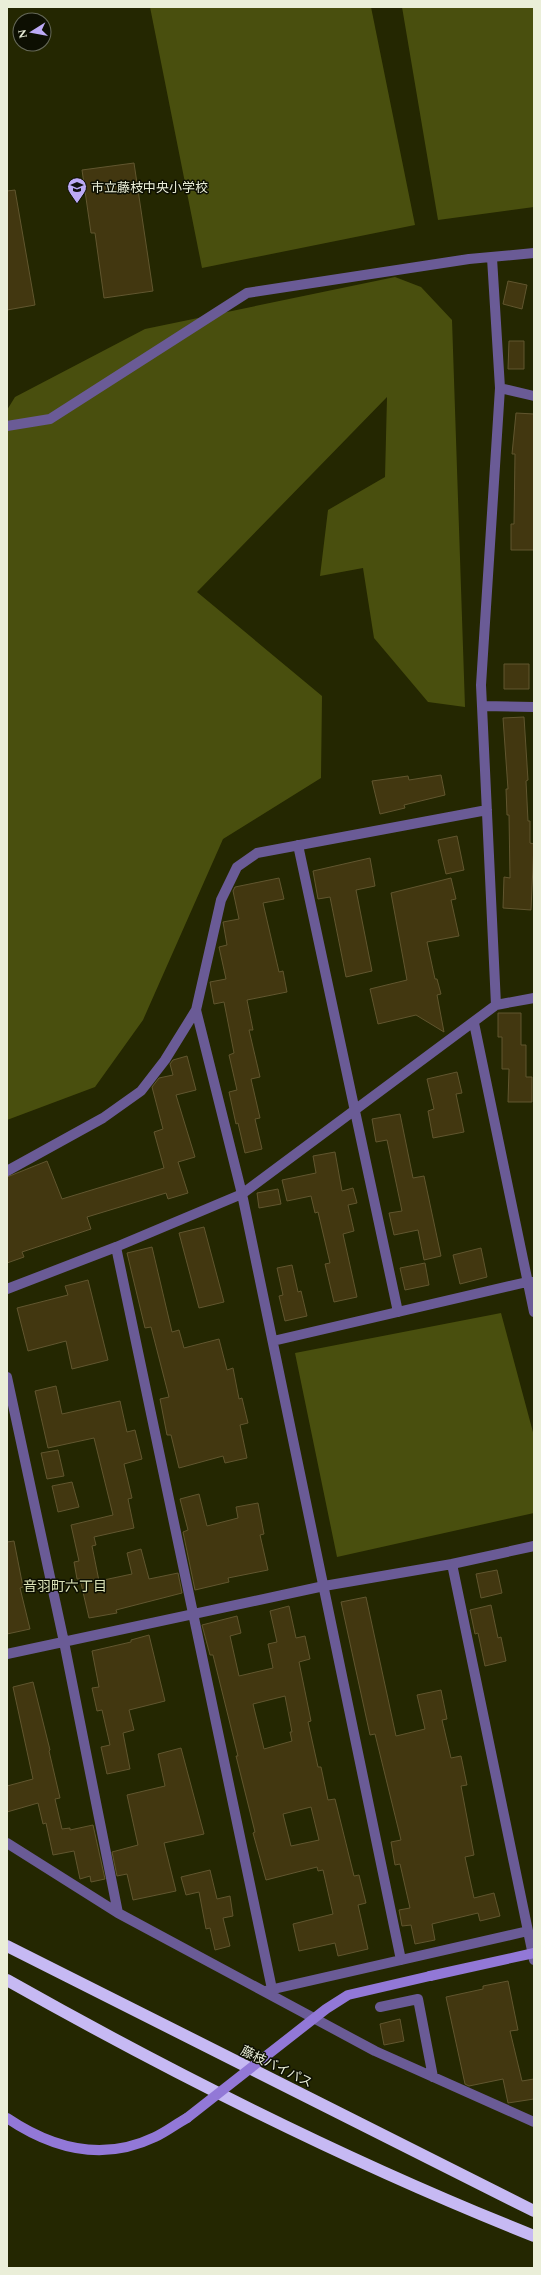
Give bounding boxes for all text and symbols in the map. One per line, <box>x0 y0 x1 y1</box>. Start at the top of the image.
north arrow <box>12 12 52 52</box>
text: N <box>13 28 32 40</box>
school or university icon: 市立藤枝中央小学校 <box>66 176 88 204</box>
place label: 市立藤枝中央小学校 <box>91 178 208 198</box>
district label: 音羽町六丁目 <box>23 1576 107 1597</box>
street label: 藤枝バイパス <box>237 2041 316 2093</box>

